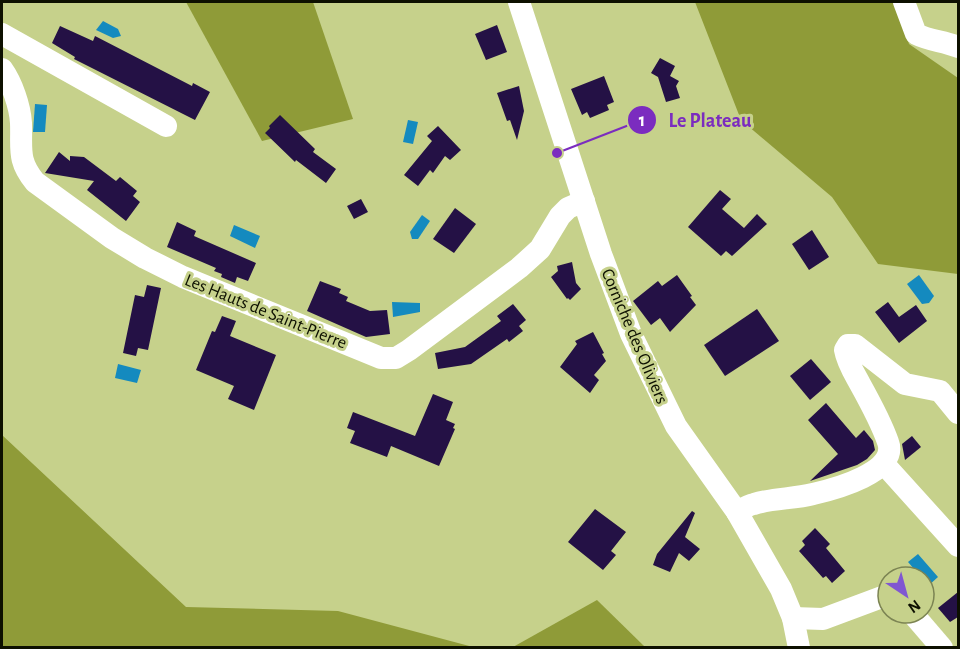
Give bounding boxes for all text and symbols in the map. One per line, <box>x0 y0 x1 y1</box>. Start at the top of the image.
callout: Le Plateau <box>627 101 764 139</box>
text: Le Plateau <box>668 111 752 131</box>
text: 1 <box>639 112 645 130</box>
street label: Corniche des Oliviers <box>597 266 671 407</box>
street label: Les Hauts de Saint-Pierre <box>182 271 349 353</box>
north arrow <box>876 565 936 625</box>
text: N <box>905 597 923 616</box>

